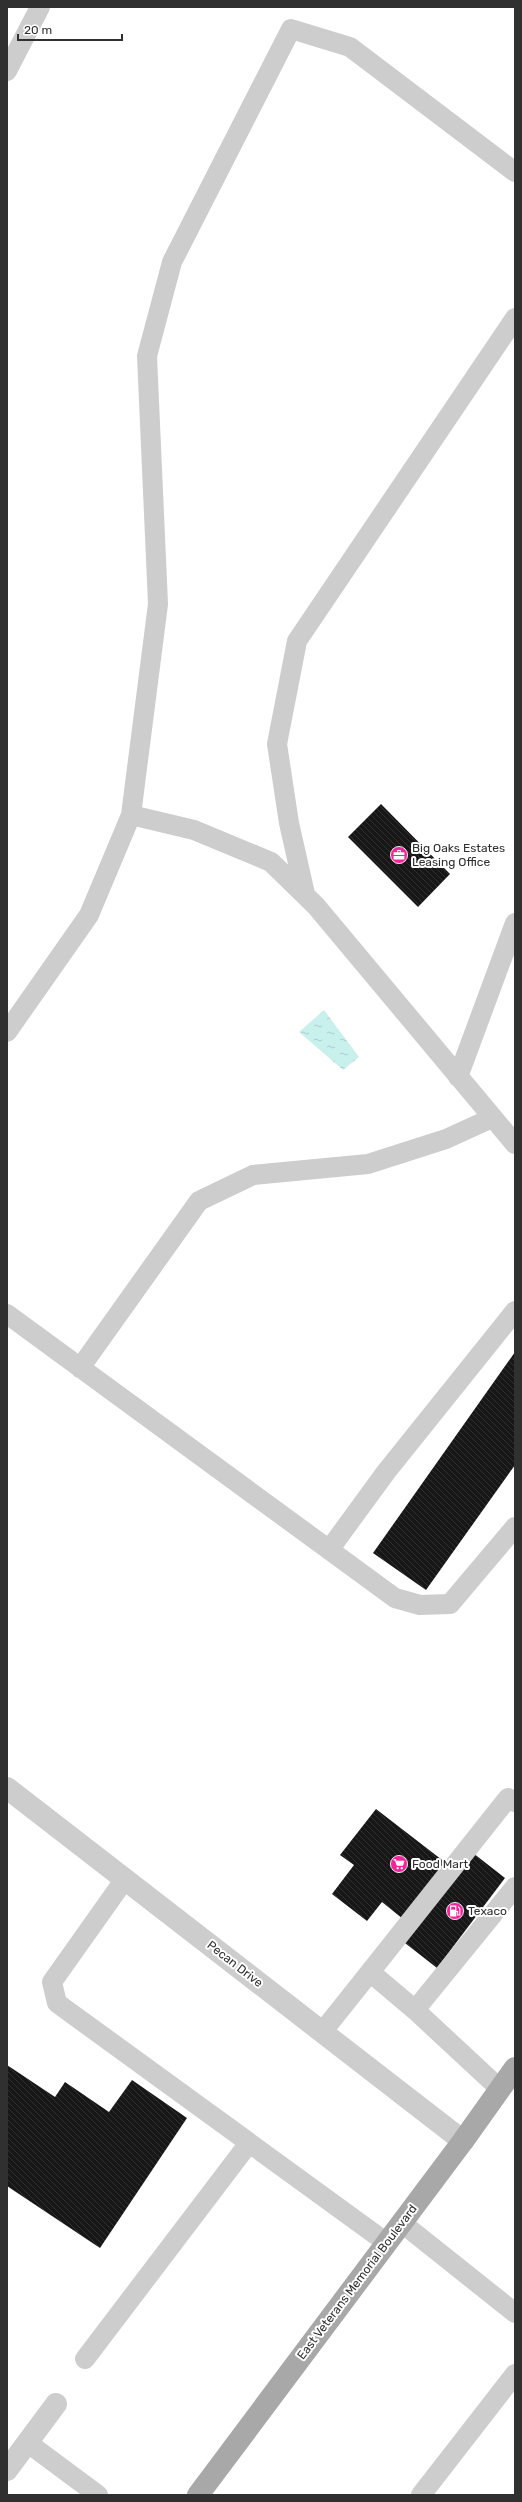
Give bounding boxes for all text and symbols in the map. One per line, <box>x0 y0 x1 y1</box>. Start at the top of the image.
scale bar <box>18 16 122 42</box>
text: 20 m <box>24 23 52 37</box>
place label: Big Oaks Estates Leasing Office <box>412 841 505 869</box>
office icon: Big Oaks Estates Leasing Office <box>389 845 409 865</box>
supermarket icon: Food Mart <box>389 1854 409 1874</box>
place label: Food Mart <box>412 1857 468 1871</box>
fuel station icon: Texaco <box>445 1901 465 1921</box>
place label: Texaco <box>468 1904 507 1918</box>
street label: Pecan Drive <box>204 1938 266 1990</box>
street label: East Veterans Memorial Boulevard <box>294 2202 420 2362</box>

